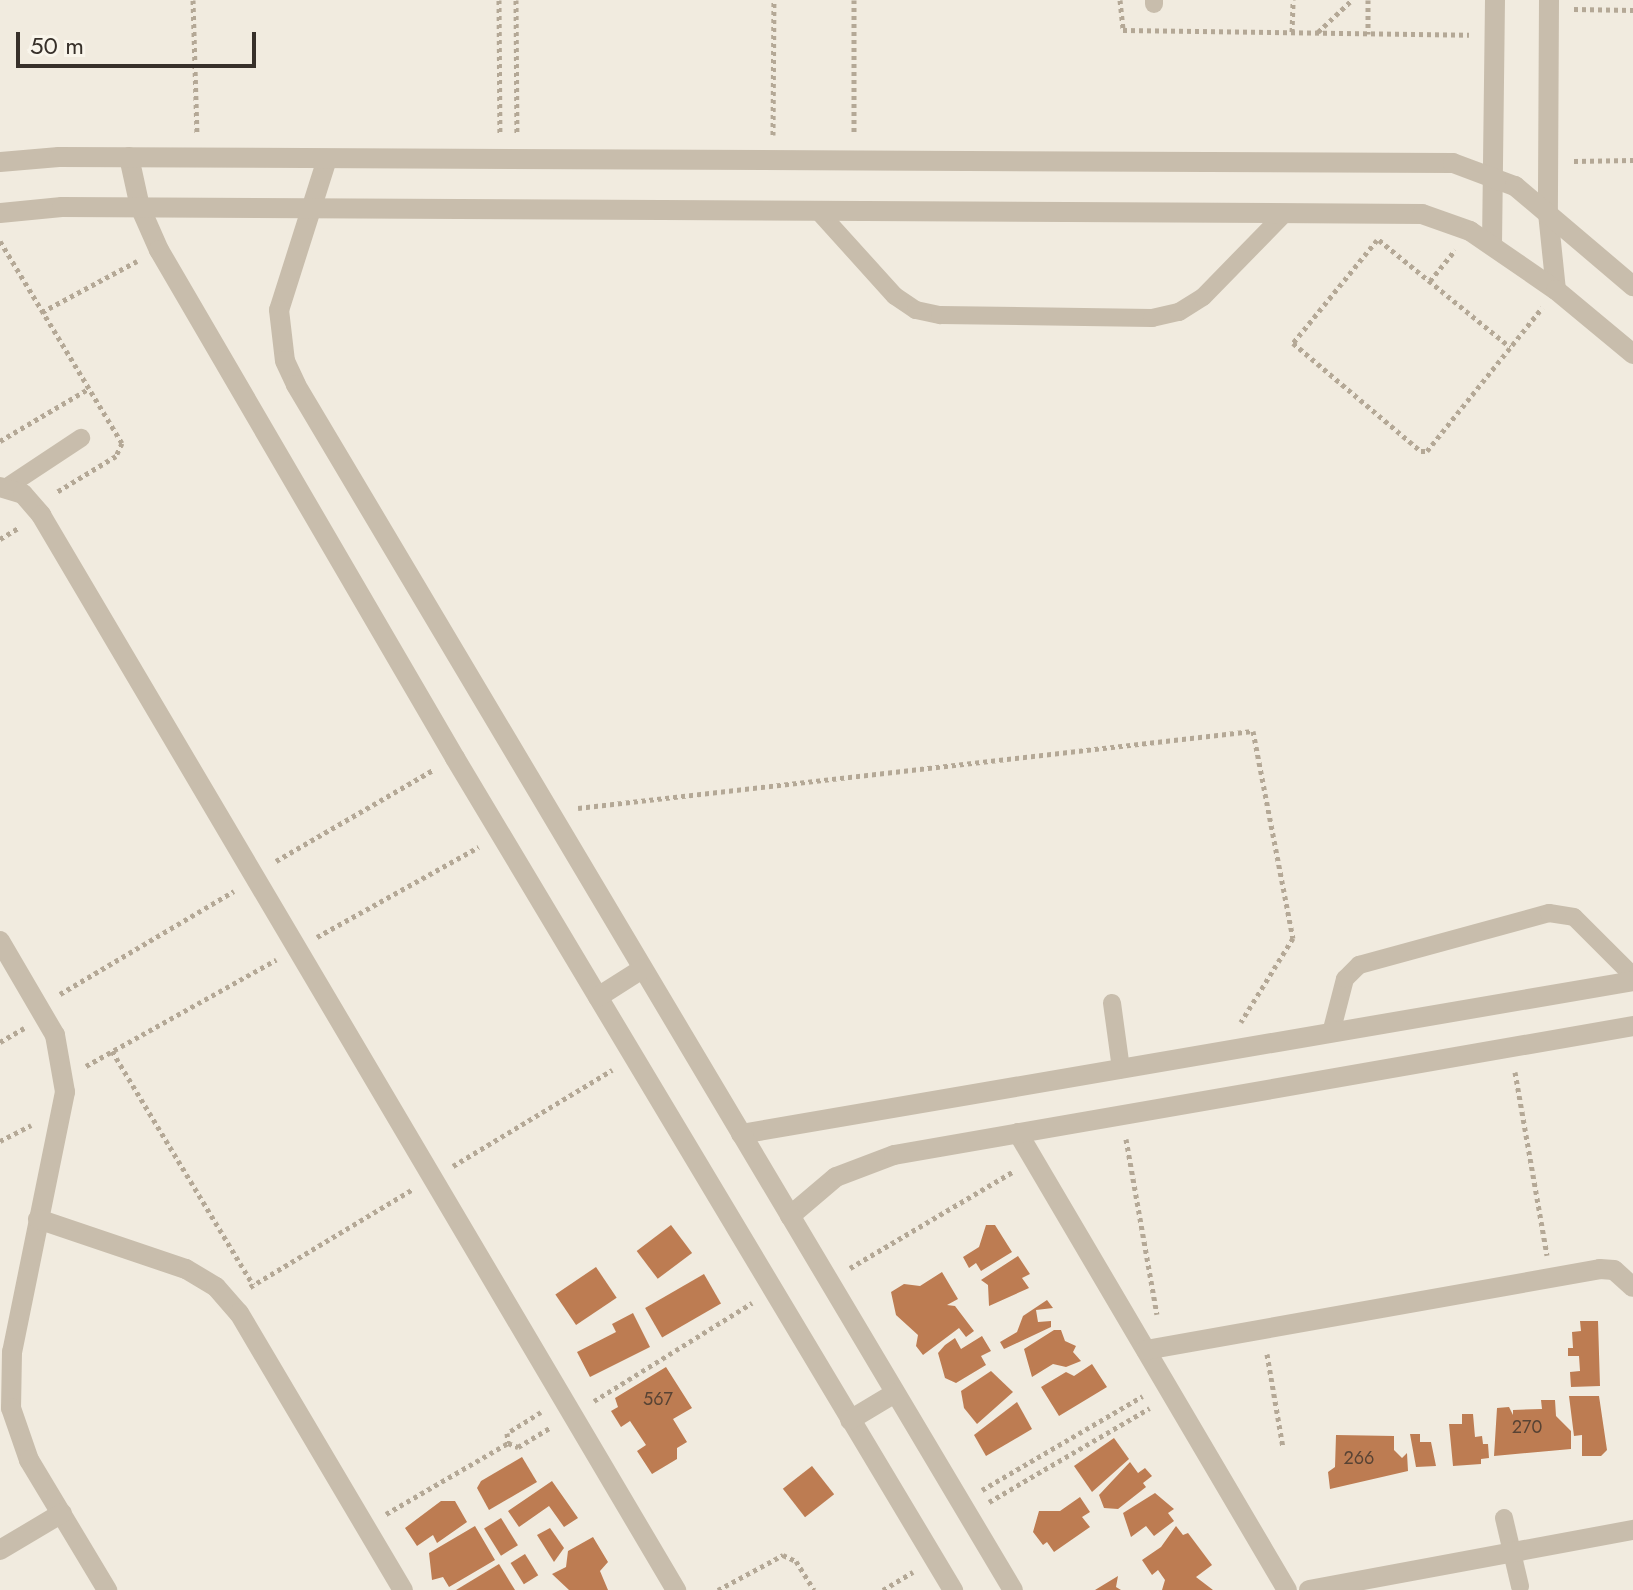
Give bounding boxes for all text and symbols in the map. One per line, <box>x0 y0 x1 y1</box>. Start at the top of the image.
scale bar <box>20 16 260 66</box>
text: 50 m <box>30 28 84 63</box>
house number: 567 <box>643 1388 673 1410</box>
house number: 270 <box>1512 1416 1542 1438</box>
house number: 266 <box>1344 1447 1374 1469</box>

